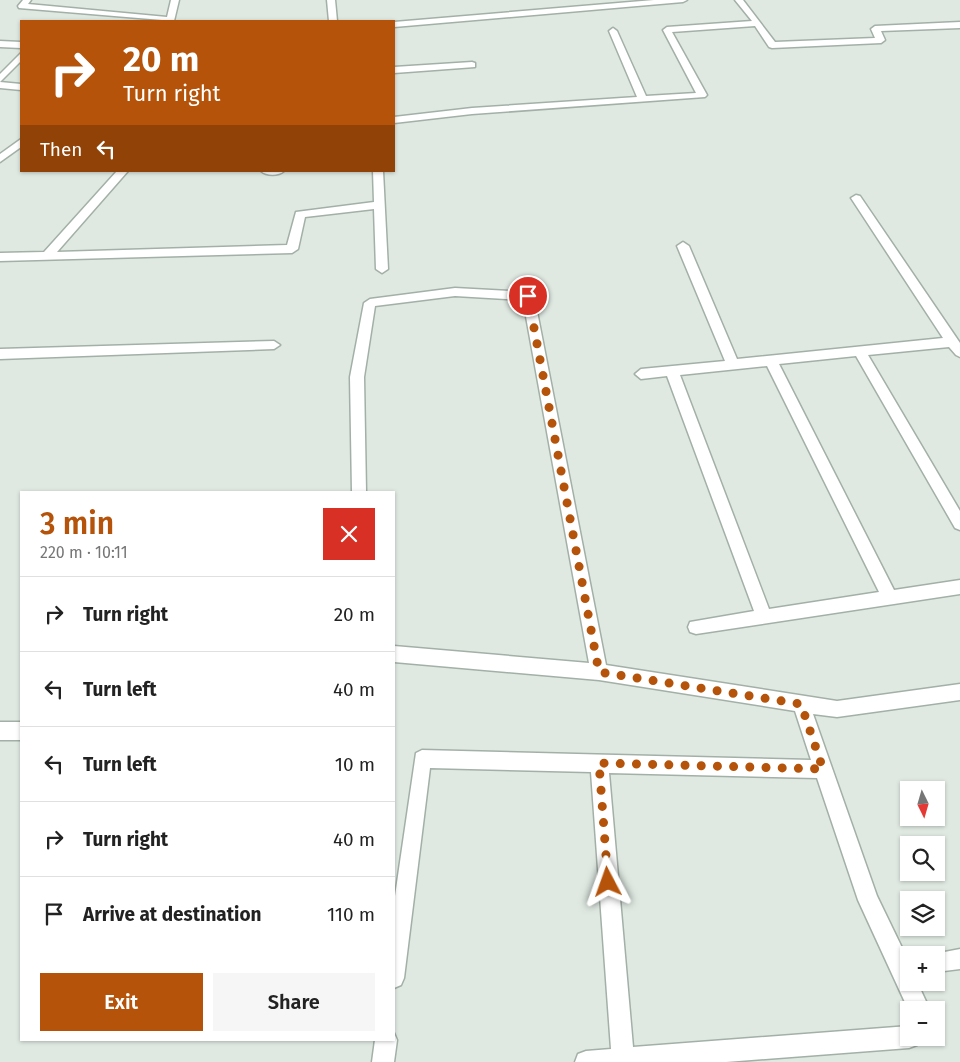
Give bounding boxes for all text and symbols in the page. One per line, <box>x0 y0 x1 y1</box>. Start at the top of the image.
text: 20 m <box>123 38 199 80</box>
icon: right <box>40 40 105 105</box>
text: Turn right <box>123 80 220 107</box>
icon: left <box>92 135 120 163</box>
text: Then <box>40 138 82 161</box>
pin <box>507 275 549 317</box>
icon: arrive <box>514 282 542 310</box>
text: 3 min <box>40 506 114 542</box>
button: close <box>323 508 375 560</box>
text: 220 m · 10:11 <box>40 543 128 562</box>
icon: right <box>40 600 68 628</box>
text: Turn right <box>83 603 168 626</box>
text: 20 m <box>334 603 375 626</box>
icon: left <box>40 675 68 703</box>
text: Turn left <box>83 678 157 701</box>
text: 40 m <box>333 678 375 701</box>
icon: left <box>40 750 68 778</box>
text: Turn left <box>83 753 157 776</box>
text: 10 m <box>335 753 375 776</box>
north arrow <box>900 781 945 826</box>
map controls <box>900 781 945 1046</box>
icon: right <box>40 825 68 853</box>
text: Turn right <box>83 828 168 851</box>
text: 40 m <box>333 828 375 851</box>
button: search <box>900 836 945 881</box>
position arrow <box>581 855 633 907</box>
button: layers <box>900 891 945 936</box>
icon: arrive <box>40 900 68 928</box>
text: Arrive at destination <box>83 903 262 926</box>
text: 110 m <box>327 903 375 926</box>
button: + <box>900 946 945 991</box>
button: Exit <box>40 973 203 1031</box>
button: Share <box>213 973 375 1031</box>
button: − <box>900 1001 945 1046</box>

